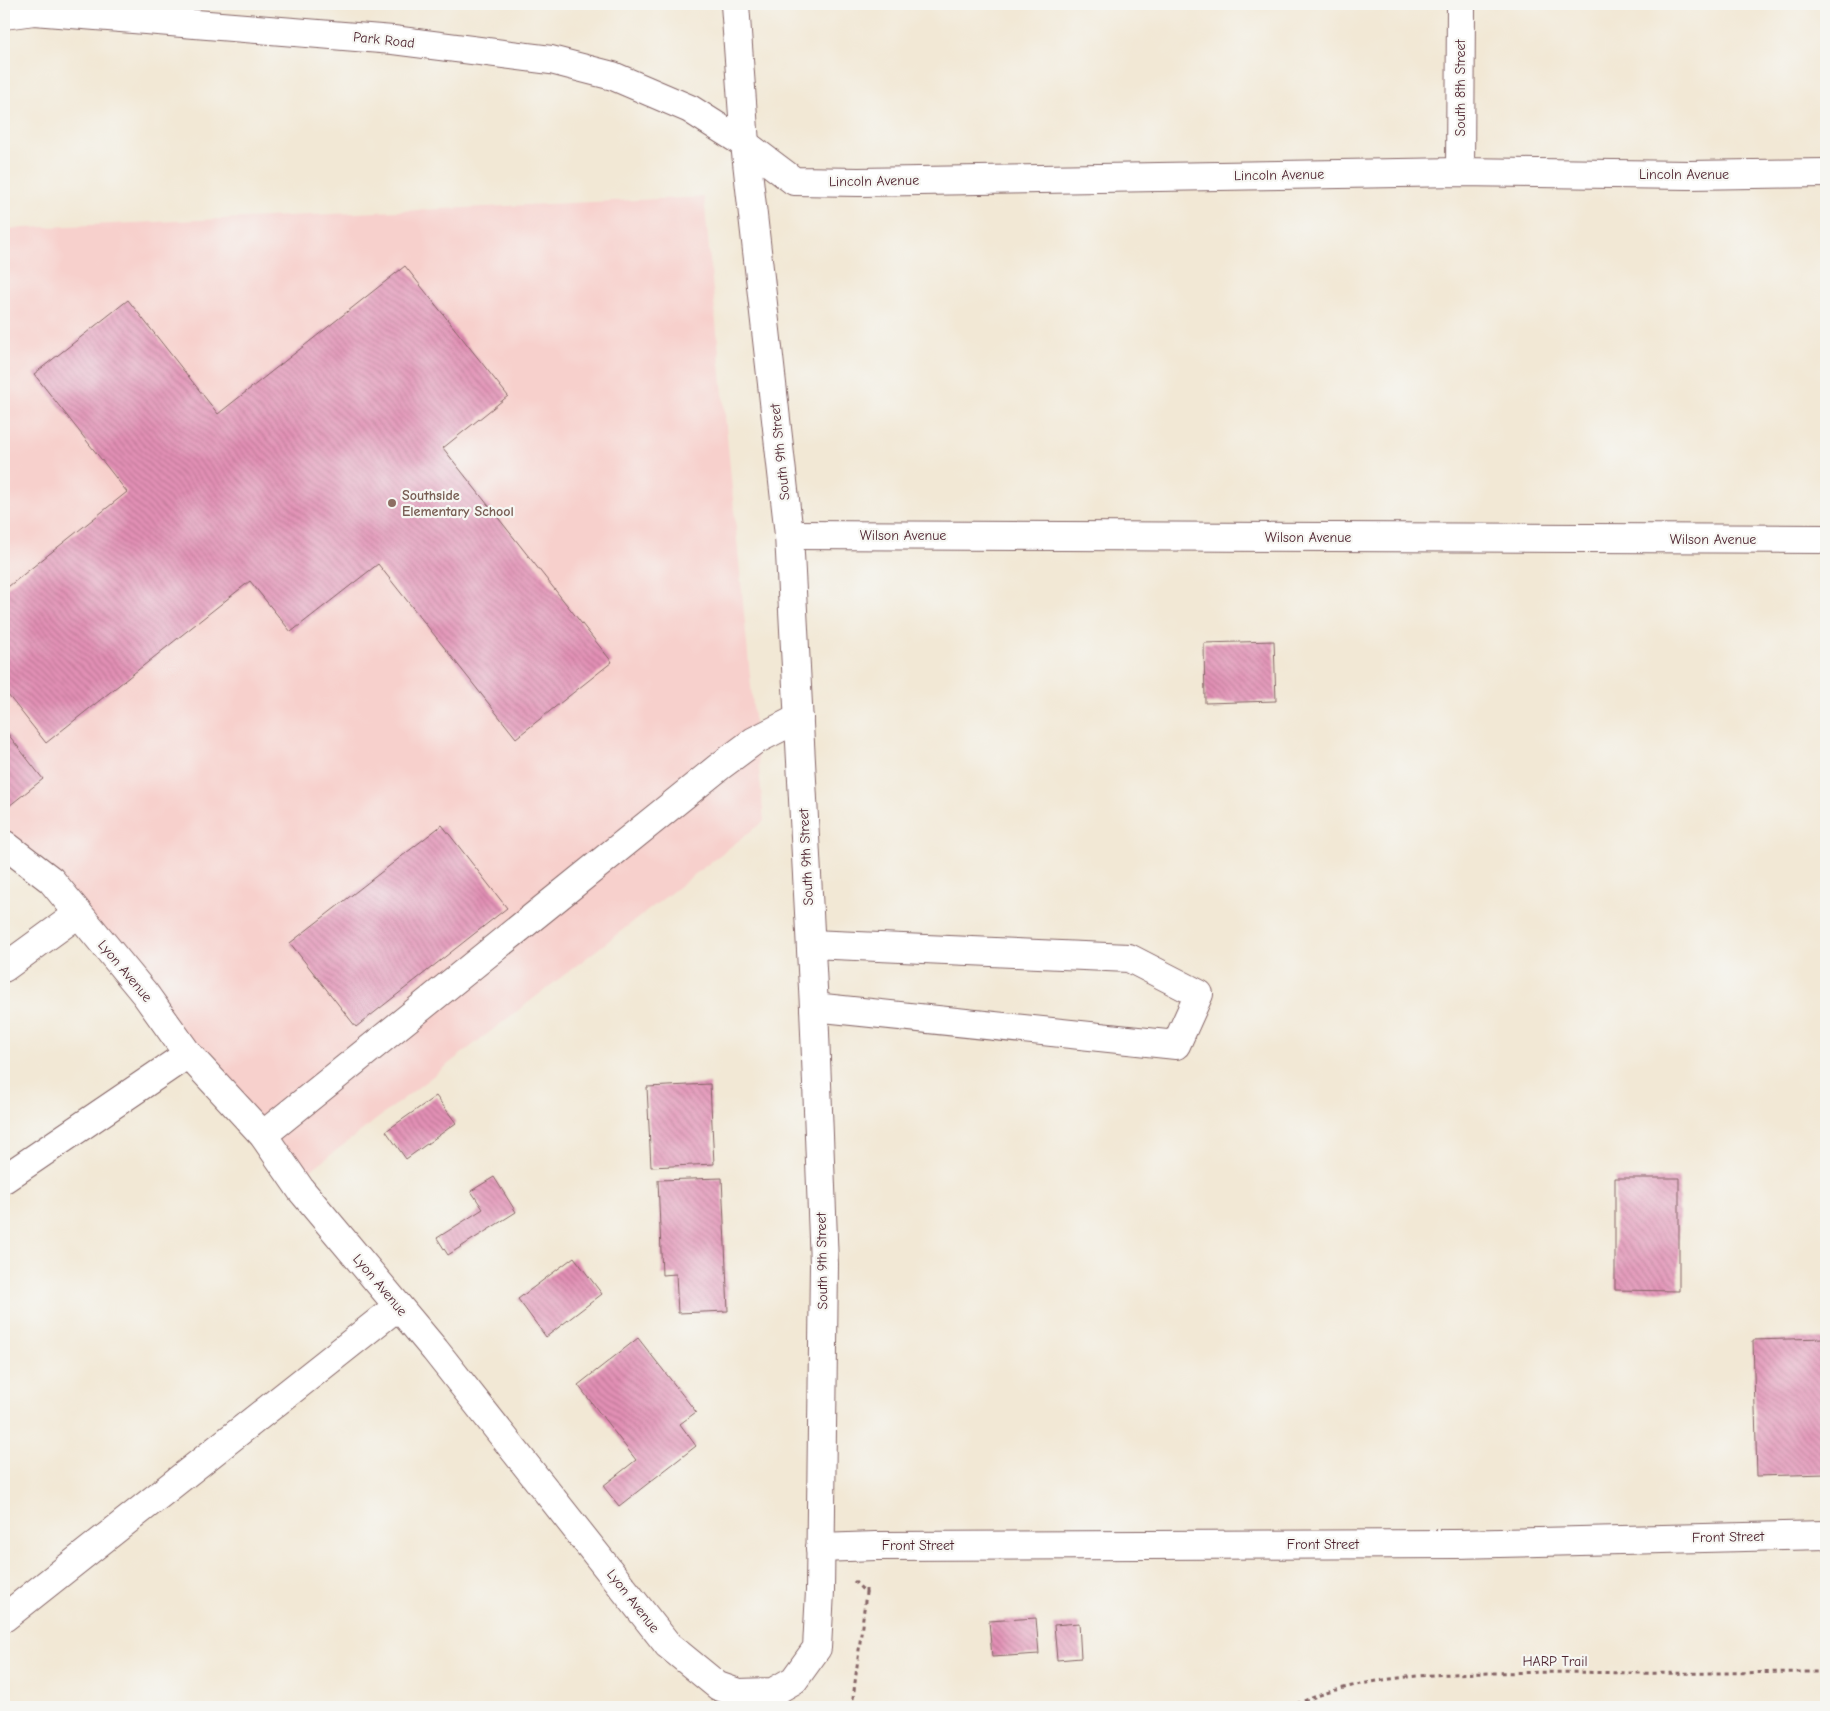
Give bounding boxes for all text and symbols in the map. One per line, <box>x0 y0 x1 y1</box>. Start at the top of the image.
street label: Park Road <box>352 28 416 52</box>
street label: South 8th Street <box>1452 39 1469 136</box>
street label: Lincoln Avenue <box>1234 166 1324 184</box>
street label: Lincoln Avenue <box>1639 166 1729 183</box>
street label: Lincoln Avenue <box>829 172 919 190</box>
street label: South 9th Street <box>766 402 794 501</box>
place label: Southside Elementary School <box>402 487 514 520</box>
marker: Southside Elementary School <box>386 497 398 509</box>
street label: Wilson Avenue <box>860 527 946 544</box>
street label: Wilson Avenue <box>1265 529 1351 546</box>
street label: Wilson Avenue <box>1670 531 1756 548</box>
street label: South 9th Street <box>795 807 817 906</box>
street label: Lyon Avenue <box>94 937 156 1005</box>
street label: South 9th Street <box>813 1211 831 1310</box>
street label: Lyon Avenue <box>349 1251 411 1319</box>
street label: Front Street <box>1692 1528 1765 1546</box>
street label: Front Street <box>1287 1536 1360 1553</box>
street label: Front Street <box>882 1537 955 1554</box>
street label: Lyon Avenue <box>603 1566 663 1636</box>
street label: HARP Trail <box>1522 1653 1588 1670</box>

